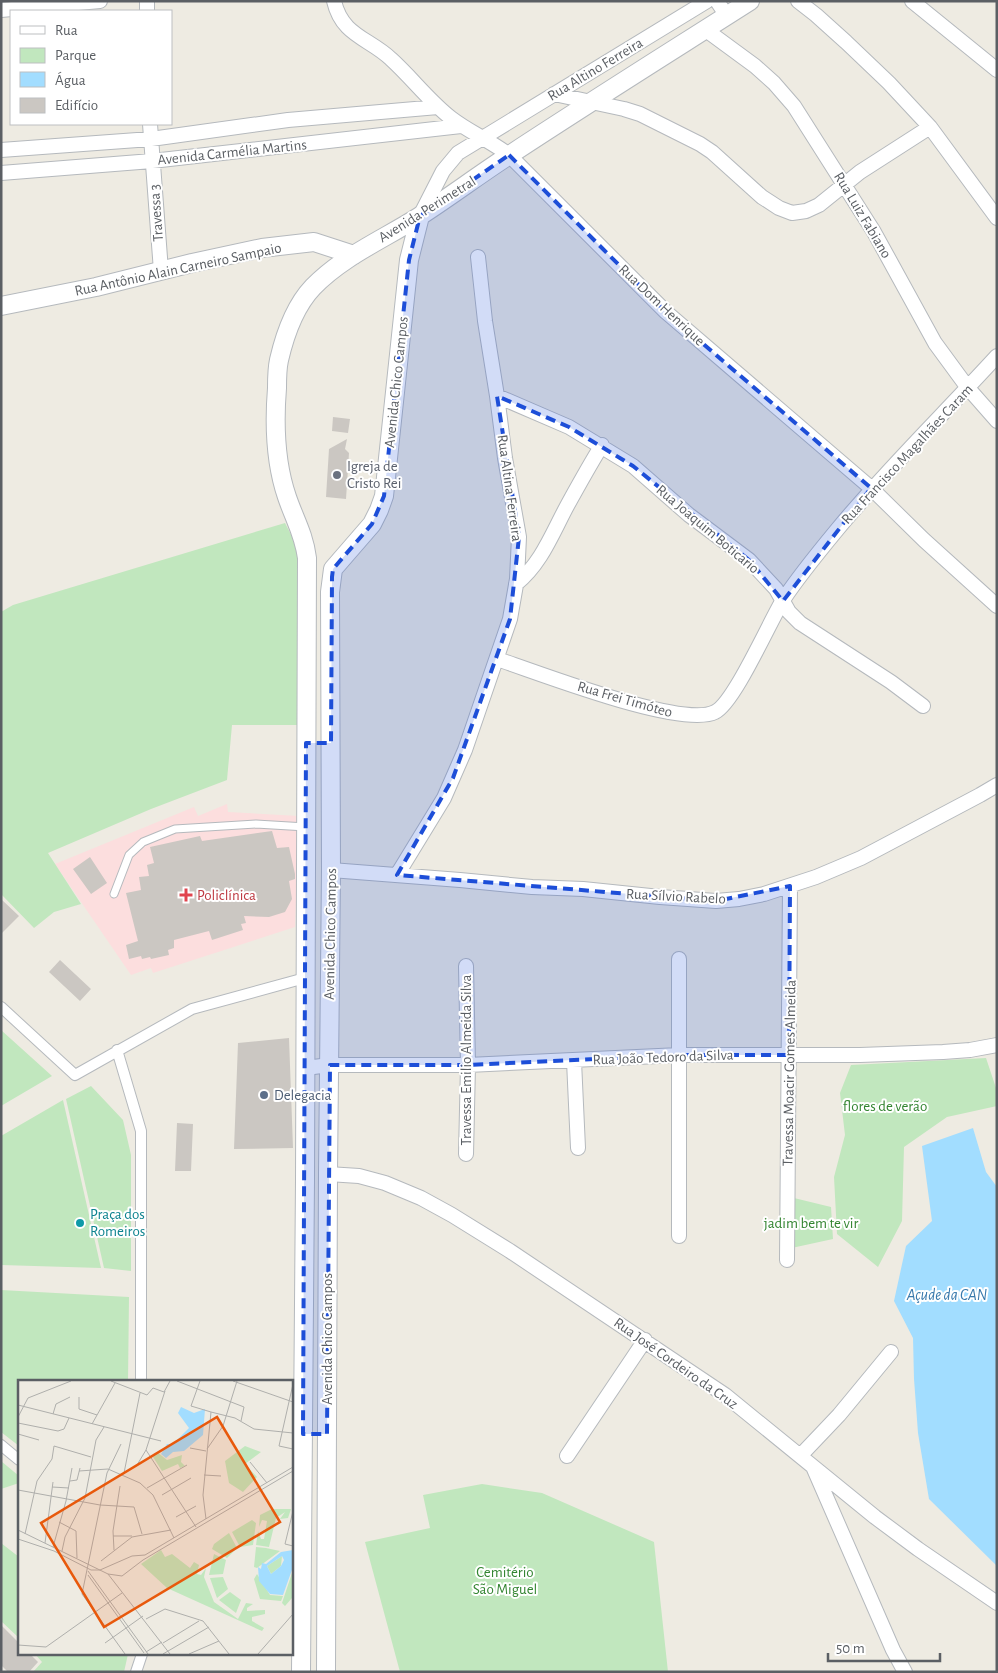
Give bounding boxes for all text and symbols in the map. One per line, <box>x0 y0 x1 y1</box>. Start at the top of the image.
legend <box>10 10 172 125</box>
text: Rua <box>55 23 78 38</box>
street label: Rua Altino Ferreira <box>545 35 646 104</box>
text: Parque <box>55 48 96 63</box>
text: Água <box>55 71 86 88</box>
text: Edifício <box>55 98 98 113</box>
street label: Avenida Carmélia Martins <box>157 137 307 168</box>
street label: Rua Luiz Fabiano <box>831 170 894 261</box>
street label: Avenida Perimetral <box>376 173 479 245</box>
street label: Travessa 3 <box>147 184 166 242</box>
street label: Rua Antônio Alain Carneiro Sampaio <box>73 240 283 299</box>
street label: Rua Dom Henrique <box>616 262 708 349</box>
street label: Avenida Chico Campos <box>382 316 411 448</box>
street label: Rua Francisco Magalhães Caram <box>839 382 976 527</box>
street label: Rua Altina Ferreira <box>495 434 524 543</box>
place label: Igreja de Cristo Rei <box>347 459 401 491</box>
marker: Igreja de Cristo Rei <box>331 469 343 481</box>
street label: Rua Joaquim Boticario <box>653 482 762 577</box>
street label: Rua Frei Timóteo <box>576 679 674 720</box>
street label: Avenida Chico Campos <box>322 868 339 1000</box>
street label: Rua Sílvio Rabelo <box>626 886 726 907</box>
marker: Policlínica <box>179 888 193 902</box>
place label: Policlínica <box>197 888 256 903</box>
street label: Travessa Emilio Almeida Silva <box>459 975 474 1145</box>
street label: Travessa Moacir Gomes Almeida <box>780 980 799 1166</box>
street label: Rua João Tedoro da Silva <box>592 1048 734 1067</box>
place label: Delegacia <box>274 1088 332 1103</box>
marker: Delegacia <box>258 1089 270 1101</box>
park label: flores de verão <box>843 1099 927 1114</box>
place label: Praça dos Romeiros <box>90 1207 145 1239</box>
park label: jadim bem te vir <box>764 1216 858 1231</box>
marker: Praça dos Romeiros <box>74 1217 86 1229</box>
street label: Avenida Chico Campos <box>320 1273 335 1405</box>
water label: Açude da CAN <box>906 1287 987 1303</box>
street label: Rua José Cordeiro da Cruz <box>611 1315 740 1412</box>
inset map <box>18 1380 292 1656</box>
park label: Cemitério São Miguel <box>473 1565 537 1597</box>
scale bar <box>828 1630 940 1662</box>
text: 50 m <box>836 1641 865 1656</box>

